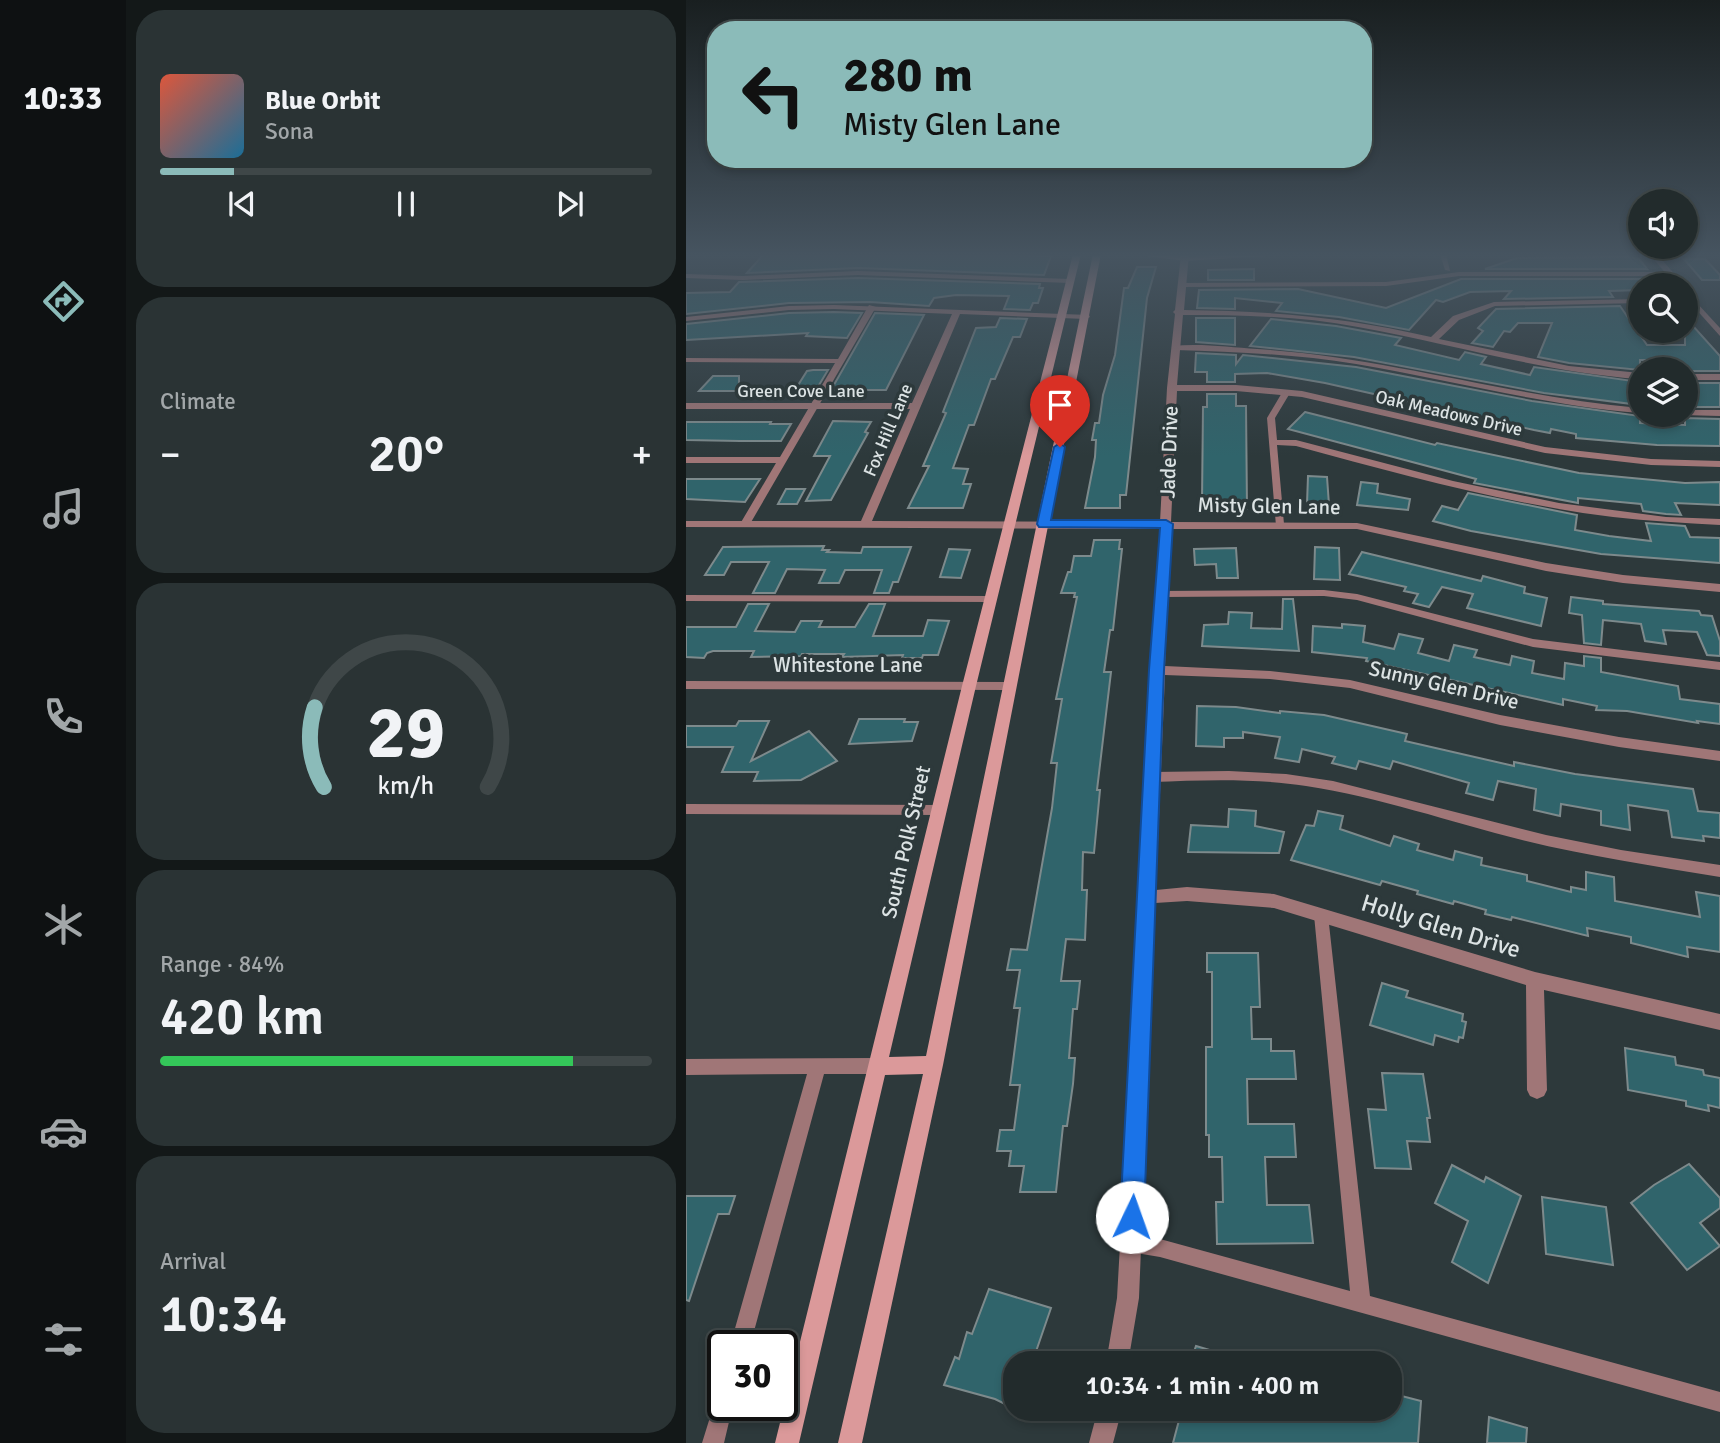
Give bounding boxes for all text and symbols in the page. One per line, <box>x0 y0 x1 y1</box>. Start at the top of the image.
text: 280 m <box>843 45 973 105</box>
icon: left <box>728 49 819 140</box>
text: 10:33 <box>24 79 102 118</box>
text: Blue Orbit <box>265 85 381 117</box>
text: Misty Glen Lane <box>843 105 1061 144</box>
text: Sona <box>265 117 314 146</box>
icon: previous <box>223 185 261 223</box>
icon: pause <box>387 185 425 223</box>
icon: next <box>551 185 589 223</box>
map controls <box>1628 189 1698 427</box>
button: sound <box>1628 189 1698 259</box>
button: search <box>1628 273 1698 343</box>
icon: directions <box>39 277 88 326</box>
button: layers <box>1628 357 1698 427</box>
pin <box>1030 375 1090 447</box>
street label: Green Cove Lane <box>737 380 865 402</box>
street label: Fox Hill Lane <box>859 380 917 480</box>
street label: Oak Meadows Drive <box>1373 385 1525 441</box>
icon: arrive <box>1041 386 1079 424</box>
text: Climate <box>160 387 236 416</box>
street label: Jade Drive <box>1154 405 1184 499</box>
text: 20° <box>368 422 444 486</box>
text: − <box>160 431 181 478</box>
text: + <box>631 431 652 478</box>
icon: music <box>39 484 88 533</box>
street label: Misty Glen Lane <box>1197 492 1341 520</box>
street label: Whitestone Lane <box>773 652 923 678</box>
street label: Sunny Glen Drive <box>1366 655 1522 715</box>
text: 29 <box>367 690 445 779</box>
icon: phone <box>39 692 88 741</box>
street label: South Polk Street <box>876 763 936 921</box>
text: km/h <box>378 770 434 801</box>
street label: Holly Glen Drive <box>1358 888 1524 964</box>
icon: climate <box>39 900 88 949</box>
text: Range · 84% <box>160 950 284 979</box>
text: 420 km <box>160 985 324 1049</box>
icon: car <box>39 1107 88 1156</box>
position arrow <box>1095 1180 1169 1254</box>
text: Arrival <box>160 1247 226 1276</box>
text: 10:34 <box>160 1282 287 1346</box>
icon: filters <box>39 1315 88 1364</box>
speed limit sign: 30 <box>707 1330 798 1421</box>
text: 10:34 · 1 min · 400 m <box>1086 1370 1319 1402</box>

